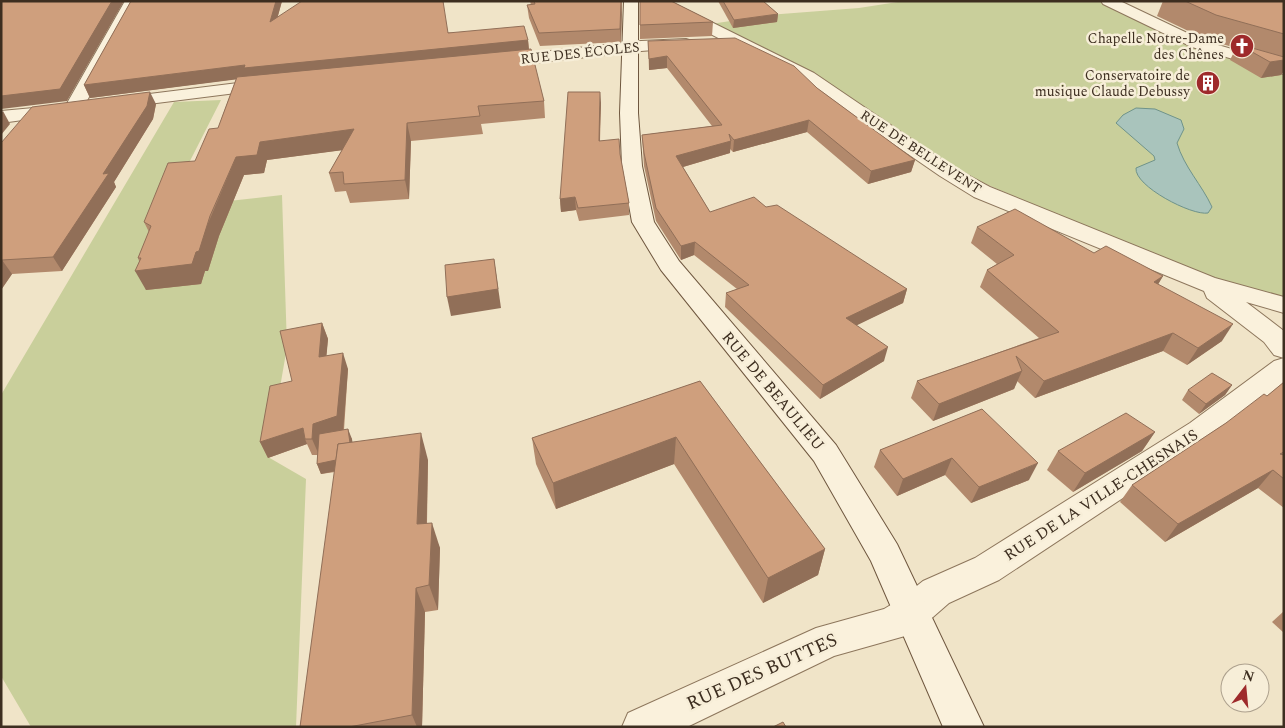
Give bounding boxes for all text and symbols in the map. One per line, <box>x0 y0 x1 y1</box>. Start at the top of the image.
place label: Chapelle Notre-Dame des Chênes <box>1088 28 1224 65</box>
church icon: Chapelle Notre-Dame des Chênes <box>1229 33 1255 59</box>
street label: RUE DES ÉCOLES <box>519 36 641 70</box>
place label: Conservatoire de musique Claude Debussy <box>1035 65 1191 102</box>
building icon: Conservatoire de musique Claude Debussy <box>1195 70 1221 96</box>
street label: RUE DE BELLEVENT <box>856 105 986 199</box>
street label: RUE DE BEAULIEU <box>716 326 830 456</box>
street label: RUE DE LA VILLE-CHESNAIS <box>999 423 1203 567</box>
street label: RUE DES BUTTES <box>682 626 842 718</box>
north arrow <box>1220 663 1270 713</box>
text: N <box>1240 664 1257 688</box>

